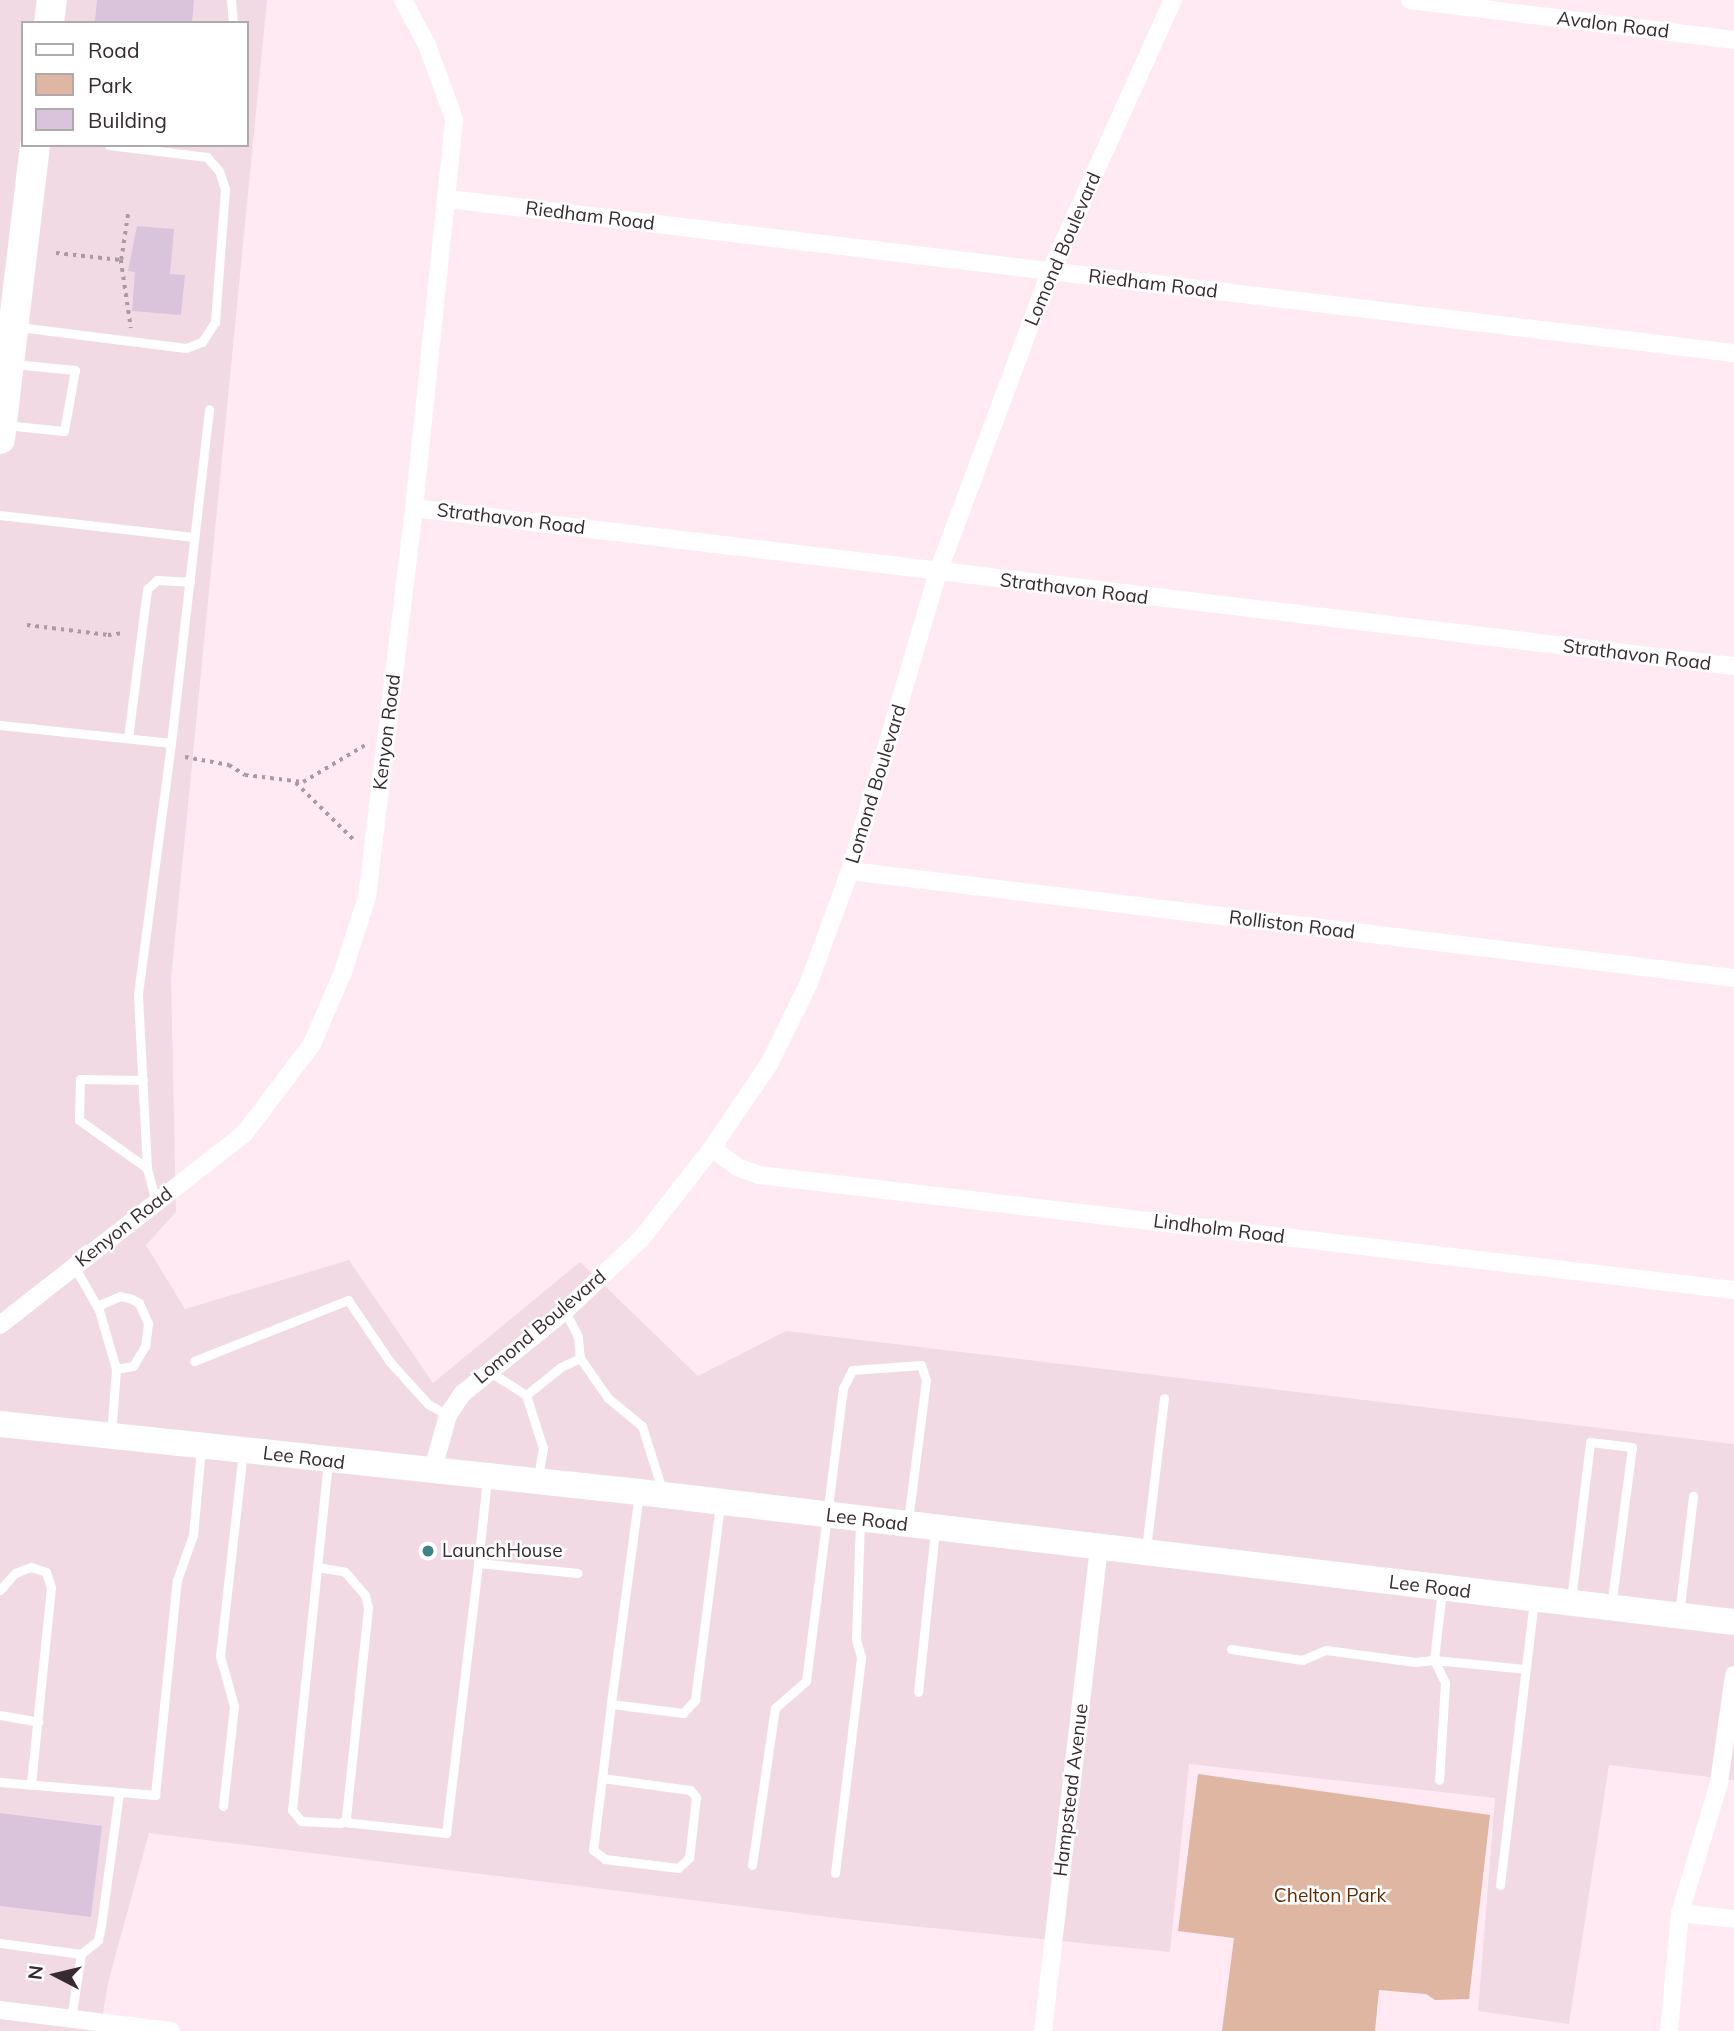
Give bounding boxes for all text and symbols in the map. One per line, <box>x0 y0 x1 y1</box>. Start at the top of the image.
street label: Avalon Road <box>1556 7 1670 43</box>
legend <box>21 21 248 147</box>
text: Road <box>88 37 139 63</box>
text: Park <box>88 72 132 98</box>
text: Building <box>88 107 167 133</box>
street label: Lomond Boulevard <box>1020 169 1106 329</box>
street label: Riedham Road <box>524 197 656 235</box>
street label: Riedham Road <box>1087 265 1219 303</box>
street label: Strathavon Road <box>436 499 586 539</box>
street label: Strathavon Road <box>999 569 1149 609</box>
street label: Strathavon Road <box>1562 635 1712 675</box>
street label: Kenyon Road <box>369 673 405 791</box>
street label: Lomond Boulevard <box>841 702 911 866</box>
street label: Rolliston Road <box>1228 906 1356 944</box>
street label: Kenyon Road <box>71 1182 177 1272</box>
street label: Lindholm Road <box>1152 1210 1286 1248</box>
street label: Lomond Boulevard <box>469 1265 611 1389</box>
street label: Lee Road <box>262 1442 346 1474</box>
street label: Lee Road <box>825 1504 909 1536</box>
place label: LaunchHouse <box>442 1540 563 1562</box>
marker: LaunchHouse <box>420 1543 436 1559</box>
street label: Lee Road <box>1388 1571 1472 1603</box>
street label: Hampstead Avenue <box>1049 1702 1093 1878</box>
park label: Chelton Park <box>1274 1885 1386 1907</box>
north arrow <box>21 1940 91 2010</box>
text: N <box>22 1964 48 1981</box>

